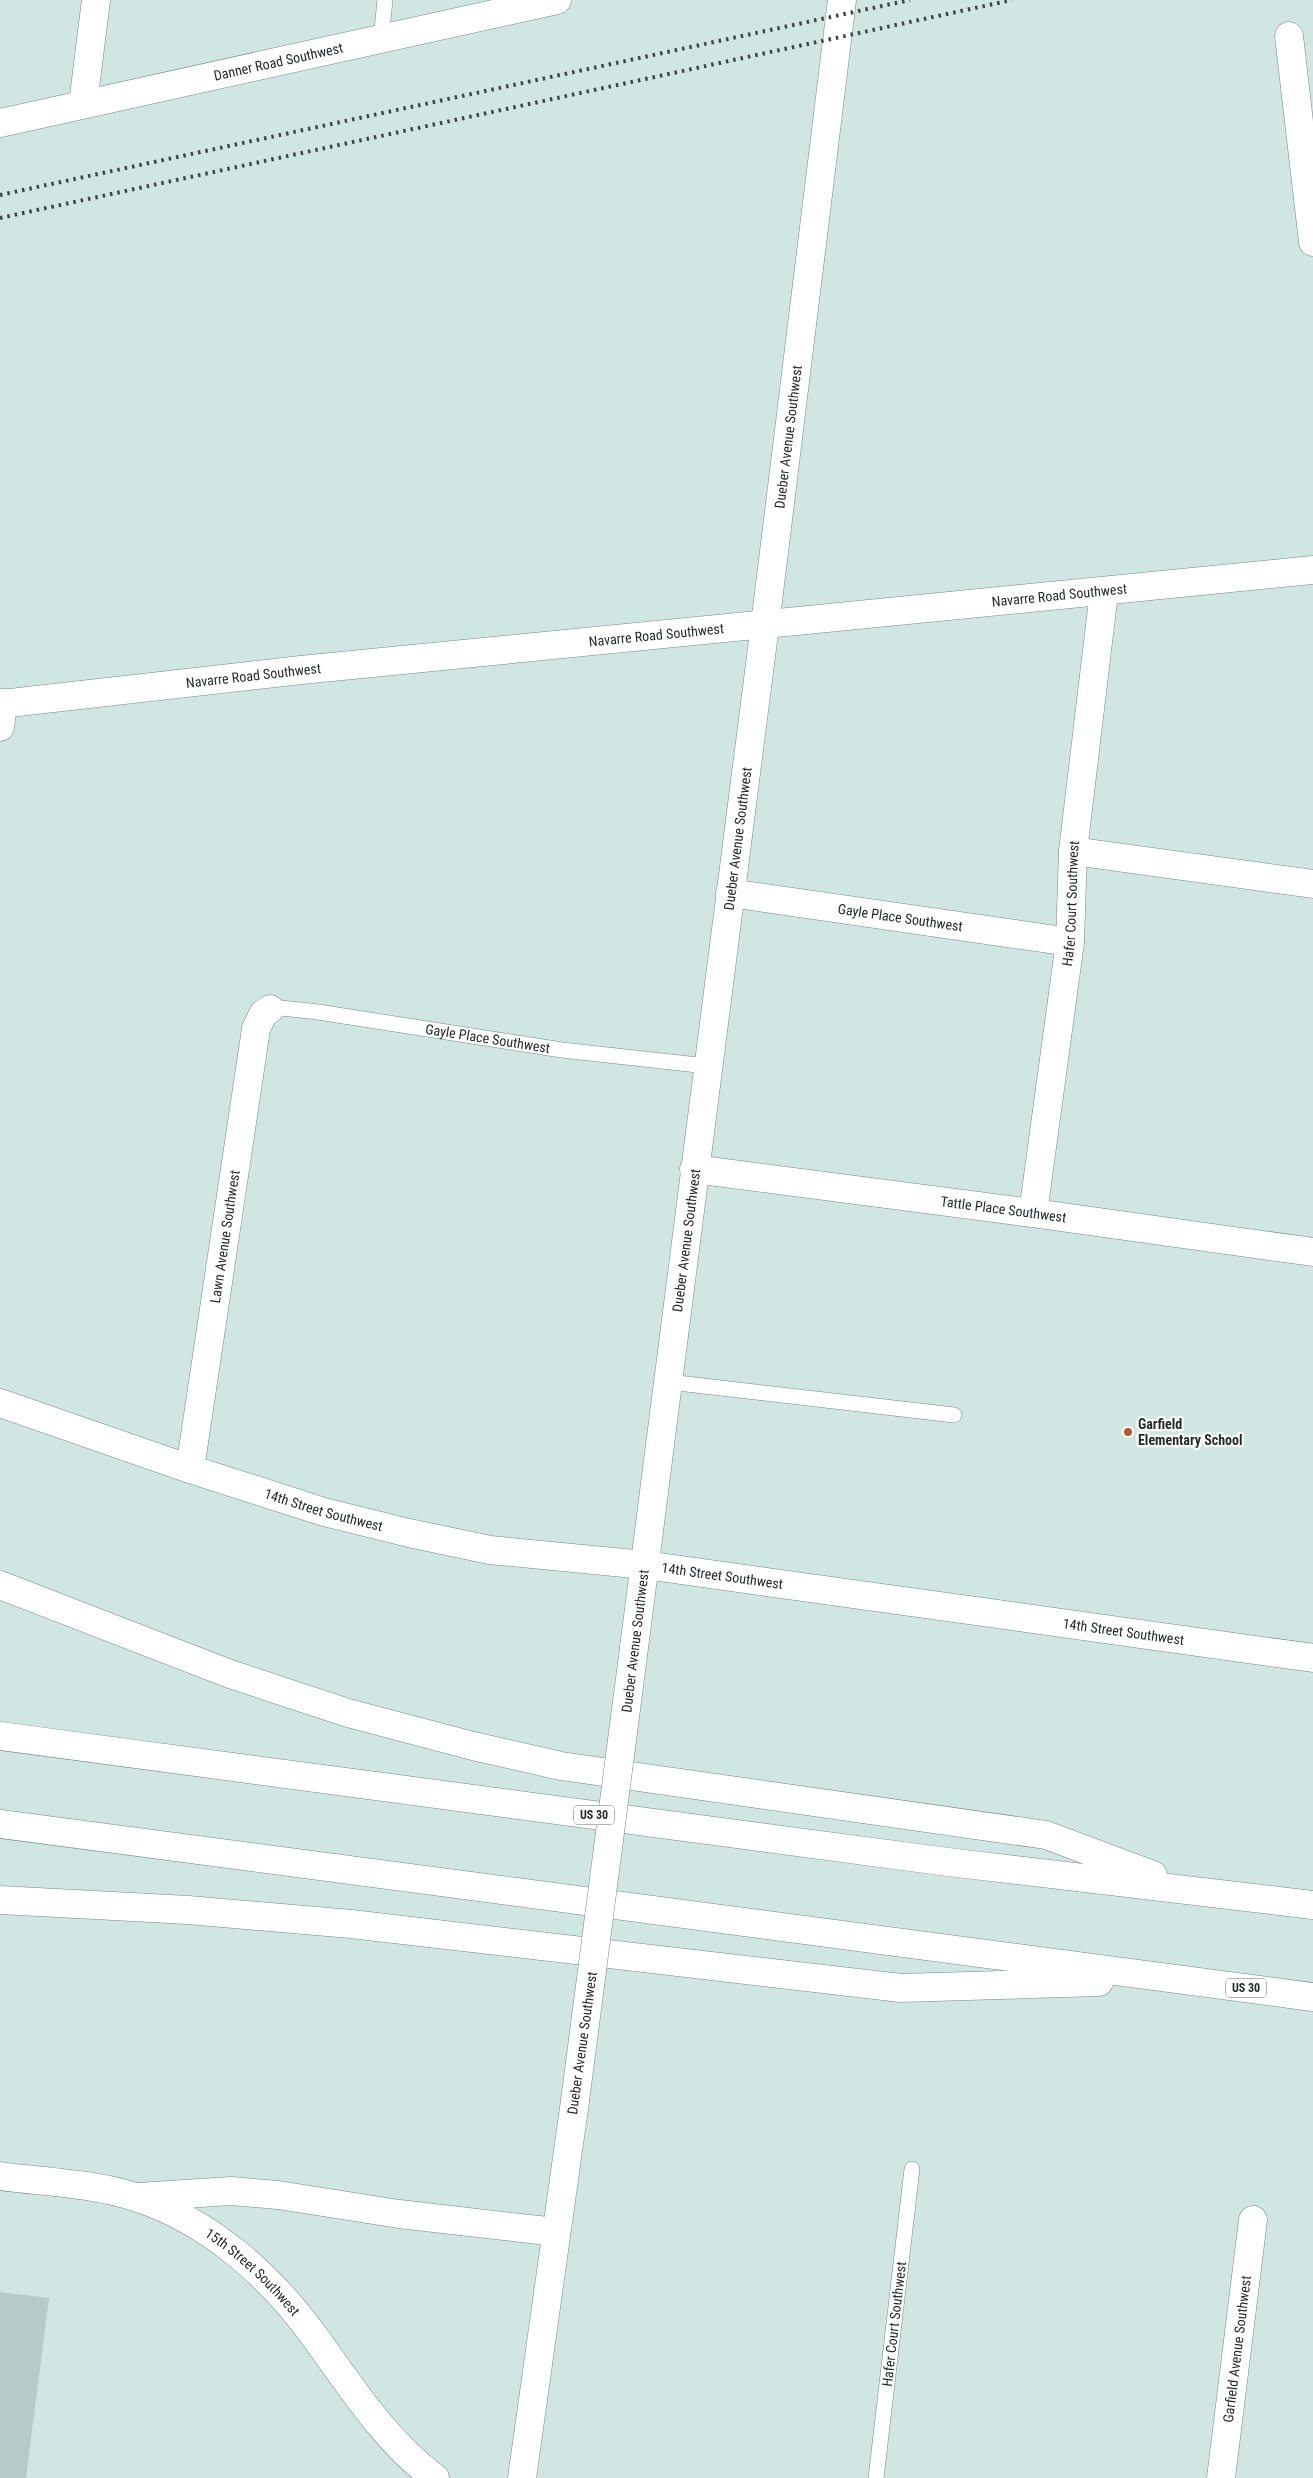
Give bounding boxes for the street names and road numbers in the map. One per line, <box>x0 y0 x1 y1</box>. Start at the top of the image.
street label: Danner Road Southwest <box>212 40 344 84</box>
street label: Dueber Avenue Southwest <box>771 364 805 509</box>
street label: Navarre Road Southwest <box>991 580 1128 610</box>
street label: Navarre Road Southwest <box>588 620 725 650</box>
street label: Navarre Road Southwest <box>185 660 322 691</box>
street label: Dueber Avenue Southwest <box>721 766 755 911</box>
street label: Hafer Court Southwest <box>1059 840 1082 967</box>
street label: Gayle Place Southwest <box>837 901 964 934</box>
street label: Gayle Place Southwest <box>424 1021 551 1056</box>
street label: Dueber Avenue Southwest <box>669 1168 703 1313</box>
street label: Lawn Avenue Southwest <box>207 1169 243 1304</box>
street label: Tattle Place Southwest <box>940 1193 1067 1226</box>
street label: 14th Street Southwest <box>263 1485 384 1534</box>
street label: 14th Street Southwest <box>661 1559 784 1592</box>
street label: Dueber Avenue Southwest <box>618 1569 652 1713</box>
street label: 14th Street Southwest <box>1062 1615 1185 1648</box>
road number: US 30 <box>574 1806 614 1824</box>
street label: Dueber Avenue Southwest <box>564 1971 600 2115</box>
road number: US 30 <box>1226 1979 1266 1998</box>
street label: 15th Street Southwest <box>202 2225 303 2319</box>
street label: Hafer Court Southwest <box>879 2261 909 2387</box>
street label: Garfield Avenue Southwest <box>1220 2275 1254 2423</box>

